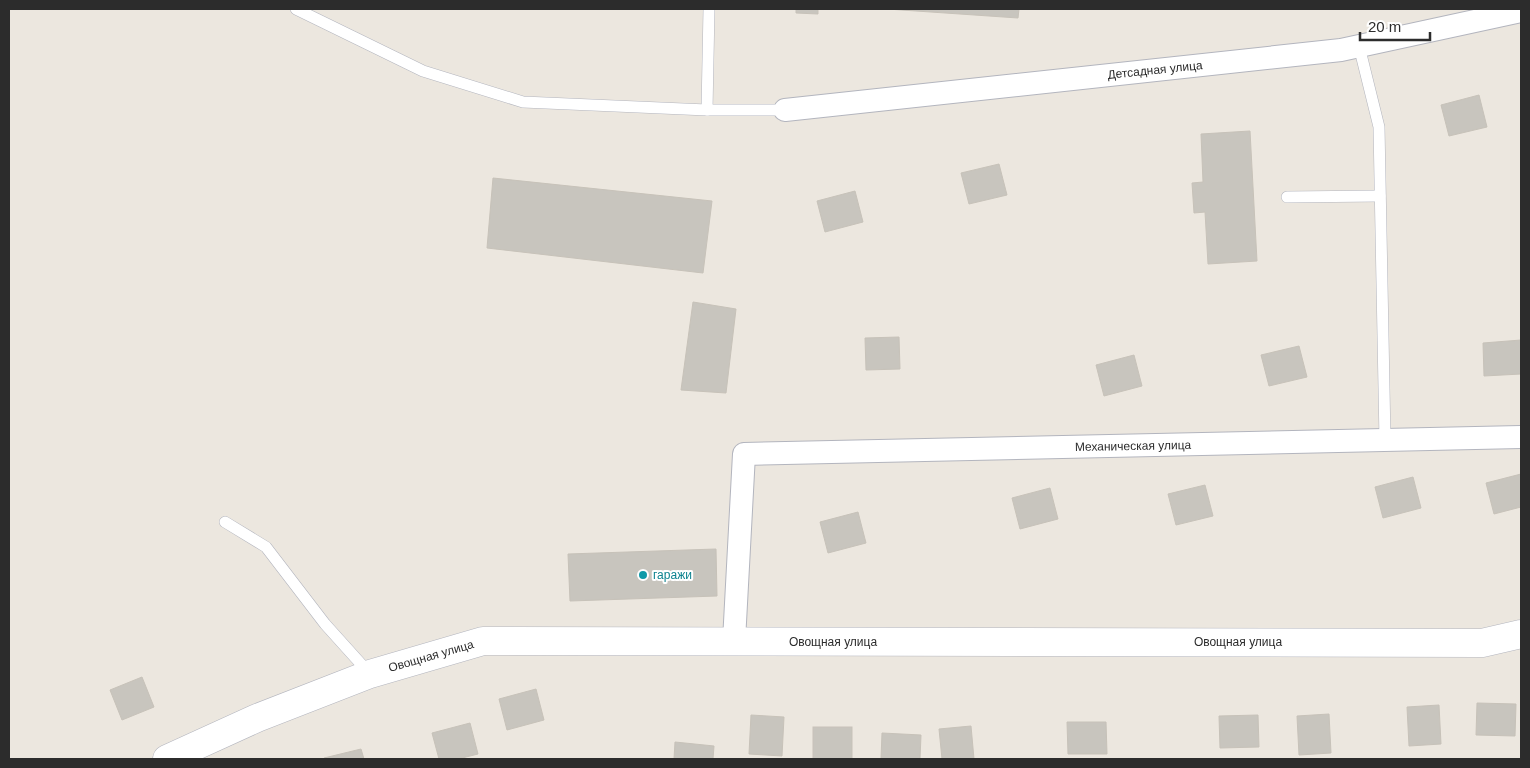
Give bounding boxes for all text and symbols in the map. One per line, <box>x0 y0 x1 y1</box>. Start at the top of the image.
scale bar <box>1360 10 1430 42</box>
text: 20 m <box>1368 18 1401 35</box>
street label: Детсадная улица <box>1107 58 1204 82</box>
street label: Механическая улица <box>1075 438 1192 454</box>
place label: гаражи <box>653 568 692 582</box>
marker: гаражи <box>637 569 649 581</box>
street label: Овощная улица <box>789 635 877 649</box>
street label: Овощная улица <box>1194 635 1282 649</box>
street label: Овощная улица <box>387 637 476 675</box>

